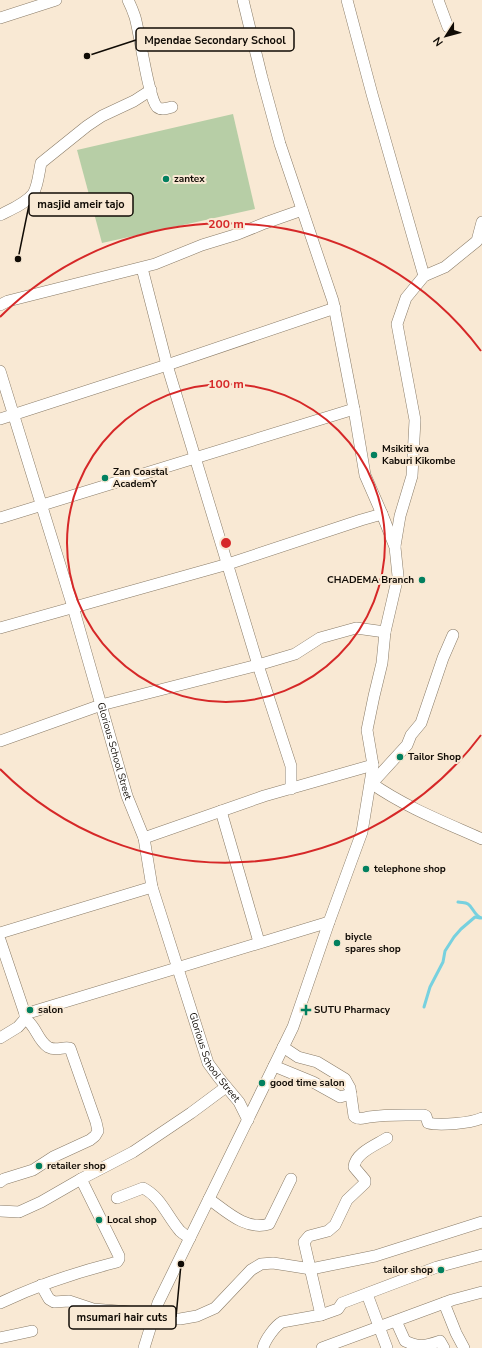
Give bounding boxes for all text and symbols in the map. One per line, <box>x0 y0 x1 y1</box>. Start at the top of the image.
north arrow <box>426 16 466 56</box>
callout: Mpendae Secondary School <box>136 28 294 51</box>
text: Mpendae Secondary School <box>144 33 286 48</box>
text: N <box>430 34 447 49</box>
place label: zantex <box>174 172 205 186</box>
marker: zantex <box>161 174 171 184</box>
callout: masjid ameir tajo <box>29 193 133 216</box>
text: masjid ameir tajo <box>37 197 125 212</box>
text: 200 m <box>208 216 244 232</box>
text: 100 m <box>208 376 244 392</box>
place label: Msikiti wa Kaburi Kikombe <box>382 442 456 468</box>
marker: Msikiti wa Kaburi Kikombe <box>369 450 379 460</box>
place label: Zan Coastal AcademY <box>113 465 169 491</box>
marker: Zan Coastal AcademY <box>100 473 110 483</box>
centre of rings <box>219 536 233 550</box>
place label: CHADEMA Branch <box>327 573 414 587</box>
marker: CHADEMA Branch <box>417 575 427 585</box>
street label: Glorious School Street <box>94 701 135 803</box>
place label: Tailor Shop <box>408 750 461 764</box>
marker: Tailor Shop <box>395 752 405 762</box>
place label: telephone shop <box>374 862 446 876</box>
marker: telephone shop <box>361 864 371 874</box>
place label: biycle spares shop <box>345 930 401 956</box>
marker: biycle spares shop <box>332 938 342 948</box>
place label: salon <box>38 1003 63 1017</box>
place label: SUTU Pharmacy <box>314 1003 391 1017</box>
marker: salon <box>25 1005 35 1015</box>
marker: SUTU Pharmacy <box>301 1005 311 1015</box>
street label: Glorious School Street <box>185 1011 244 1106</box>
place label: good time salon <box>270 1076 345 1090</box>
marker: good time salon <box>257 1078 267 1088</box>
place label: retailer shop <box>47 1159 106 1173</box>
marker: retailer shop <box>34 1161 44 1171</box>
place label: Local shop <box>107 1213 157 1227</box>
marker: Local shop <box>94 1215 104 1225</box>
place label: tailor shop <box>383 1263 433 1277</box>
marker: tailor shop <box>436 1265 446 1275</box>
callout: msumari hair cuts <box>69 1306 176 1329</box>
text: msumari hair cuts <box>77 1310 167 1325</box>

